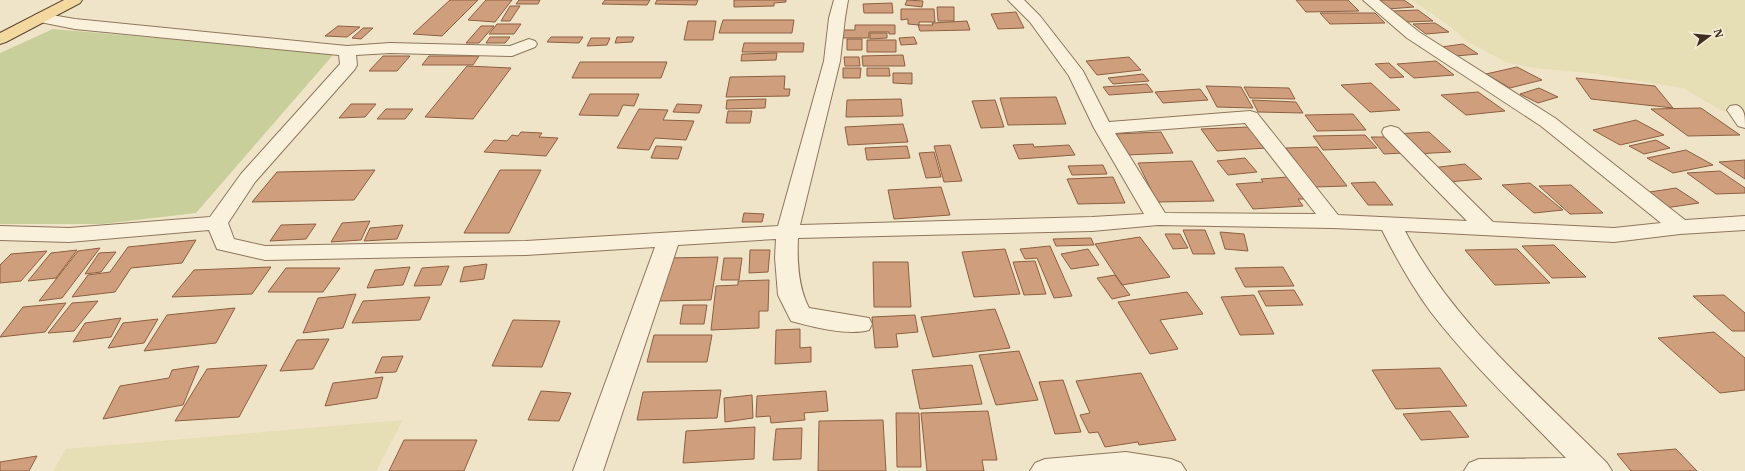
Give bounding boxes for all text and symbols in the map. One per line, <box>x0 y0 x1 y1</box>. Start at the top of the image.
north arrow <box>1689 16 1729 56</box>
text: N <box>1711 27 1727 40</box>

